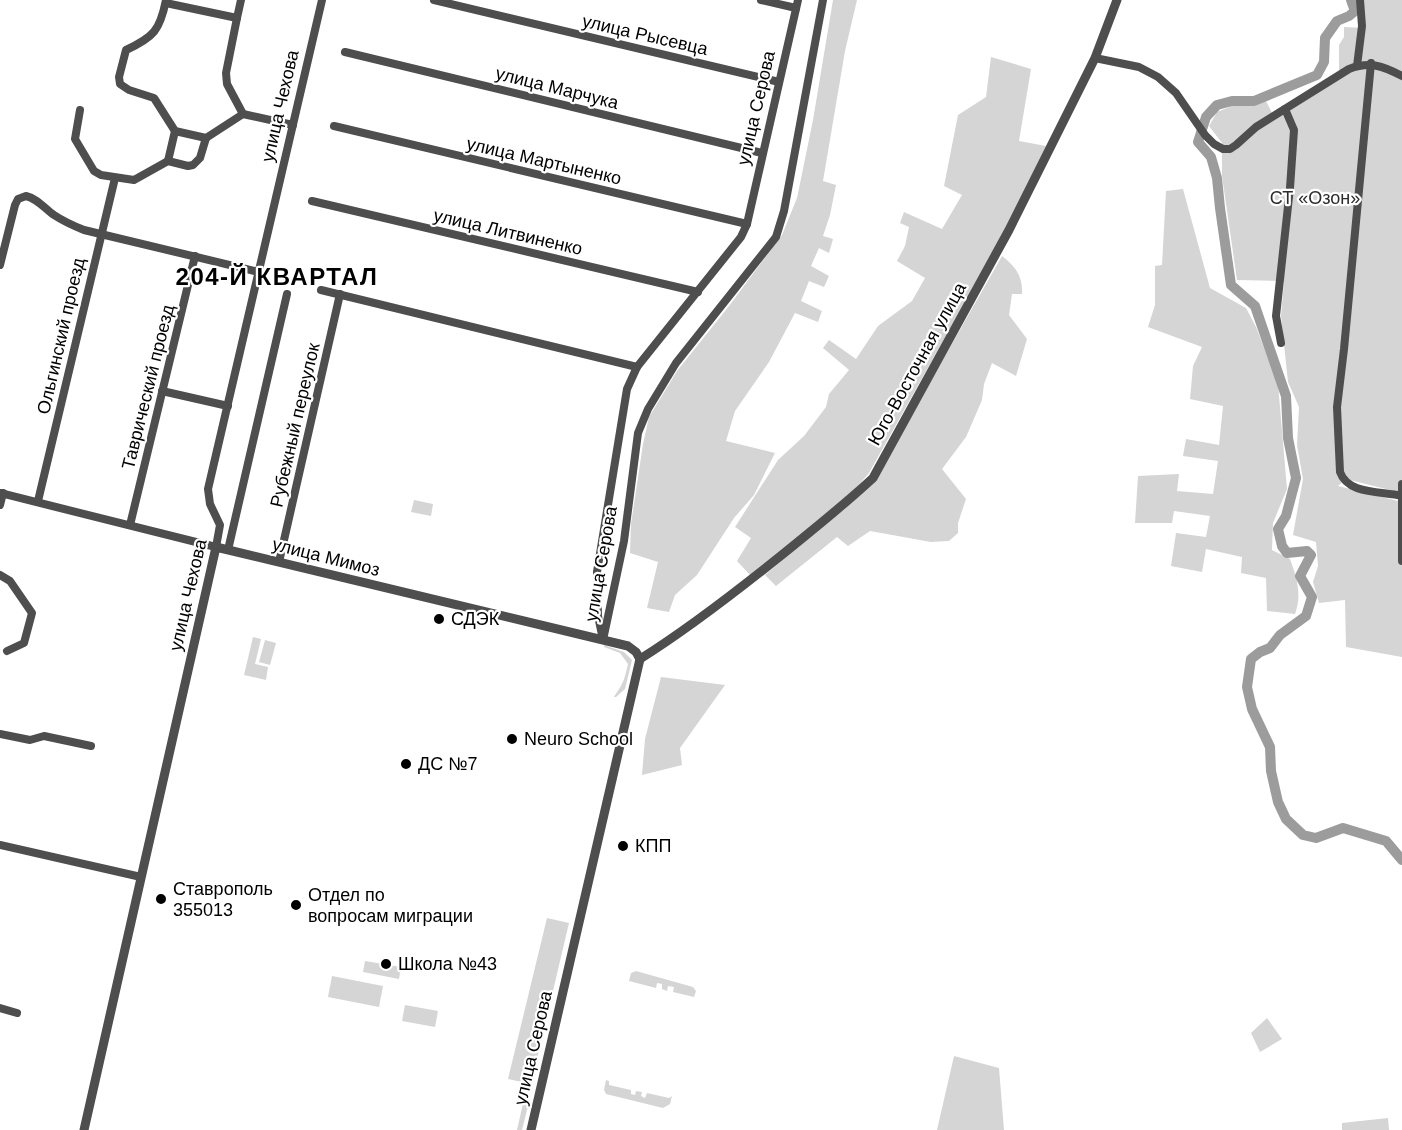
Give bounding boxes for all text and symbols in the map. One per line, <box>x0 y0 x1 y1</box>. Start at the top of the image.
street label: улица Рысевца <box>580 11 711 59</box>
street label: улица Чехова <box>257 47 303 164</box>
street label: улица Серова <box>733 48 779 167</box>
street label: улица Марчука <box>493 63 621 113</box>
street label: улица Мартыненко <box>465 133 623 189</box>
park label: СТ «Озон» <box>1270 188 1360 208</box>
street label: улица Литвиненко <box>432 205 584 259</box>
street label: Ольгинский проезд <box>33 255 89 416</box>
district label: 204-Й КВАРТАЛ <box>176 263 378 290</box>
street label: Юго-Восточная улица <box>864 278 970 449</box>
street label: Таврический проезд <box>118 302 178 471</box>
street label: Рубежный переулок <box>266 341 324 509</box>
street label: улица Серова <box>581 504 621 623</box>
street label: улица Мимоз <box>270 534 382 580</box>
street label: улица Чехова <box>165 536 211 653</box>
place label: СДЭК <box>451 609 500 629</box>
marker: СДЭК <box>432 612 446 626</box>
place label: Neuro School <box>524 729 633 749</box>
marker: Neuro School <box>505 732 519 746</box>
place label: ДС №7 <box>418 754 478 774</box>
marker: ДС №7 <box>399 757 413 771</box>
place label: КПП <box>635 836 671 856</box>
marker: КПП <box>616 839 630 853</box>
place label: Ставрополь 355013 <box>173 879 273 920</box>
place label: Отдел по вопросам миграции <box>308 885 473 926</box>
marker: Ставрополь 355013 <box>154 892 168 906</box>
marker: Отдел по вопросам миграции <box>289 898 303 912</box>
place label: Школа №43 <box>398 954 497 974</box>
marker: Школа №43 <box>379 957 393 971</box>
street label: улица Серова <box>510 988 556 1107</box>

